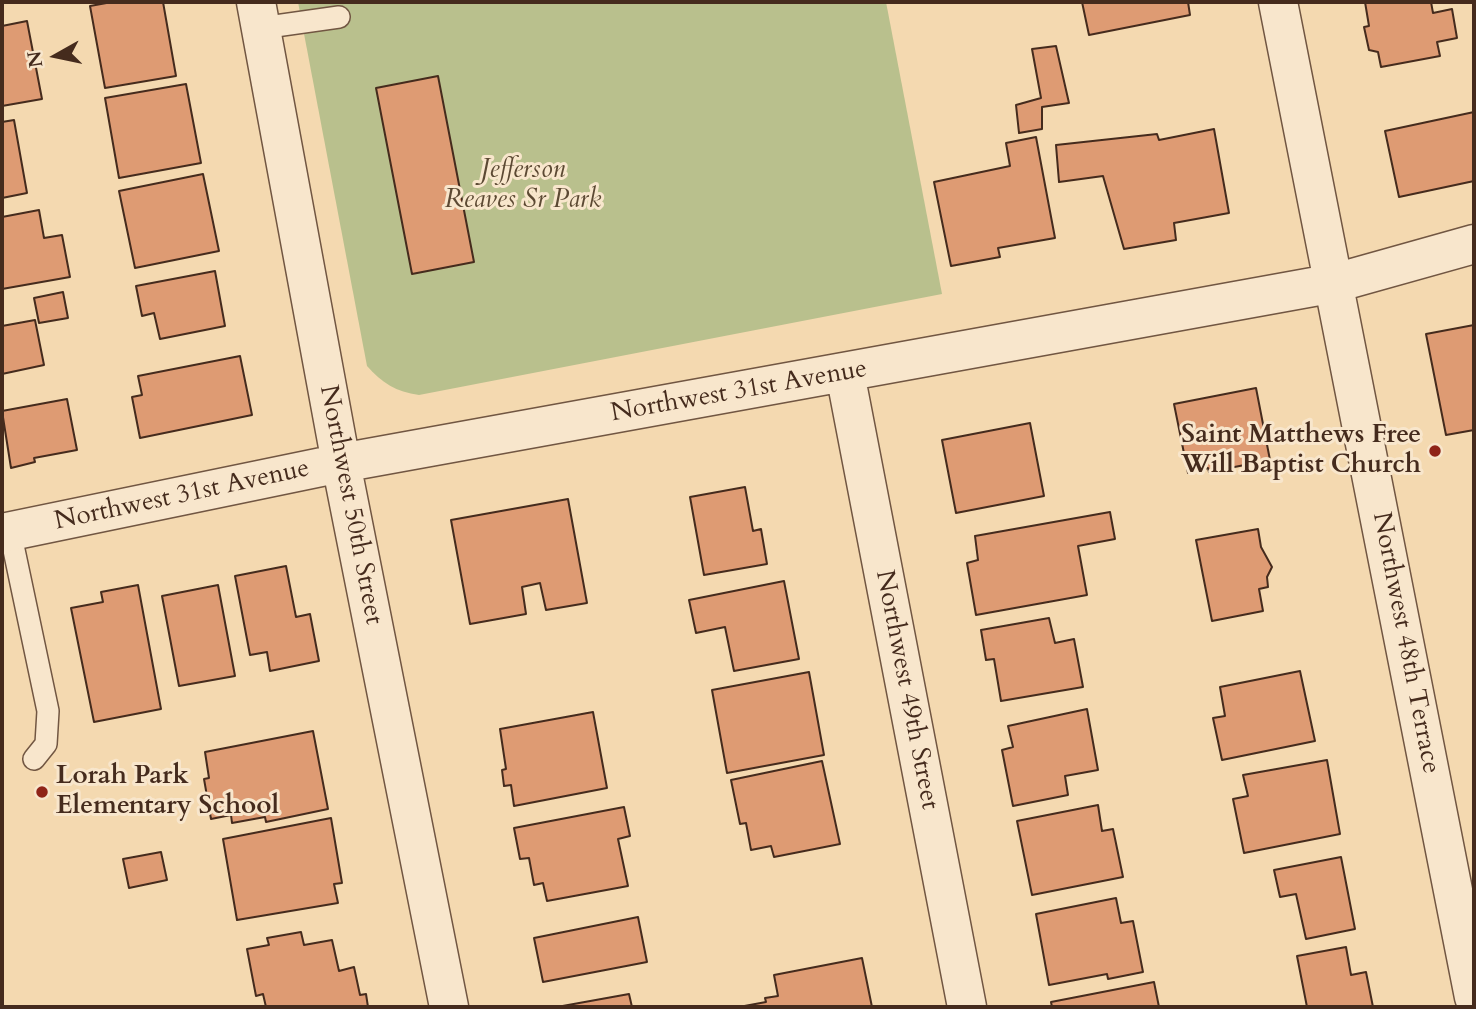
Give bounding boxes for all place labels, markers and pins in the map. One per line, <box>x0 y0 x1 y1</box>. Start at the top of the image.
place label: Saint Matthews Free Will Baptist Church <box>1181 420 1421 481</box>
marker: Saint Matthews Free Will Baptist Church <box>1427 443 1443 459</box>
place label: Lorah Park Elementary School <box>56 761 279 822</box>
marker: Lorah Park Elementary School <box>34 784 50 800</box>

